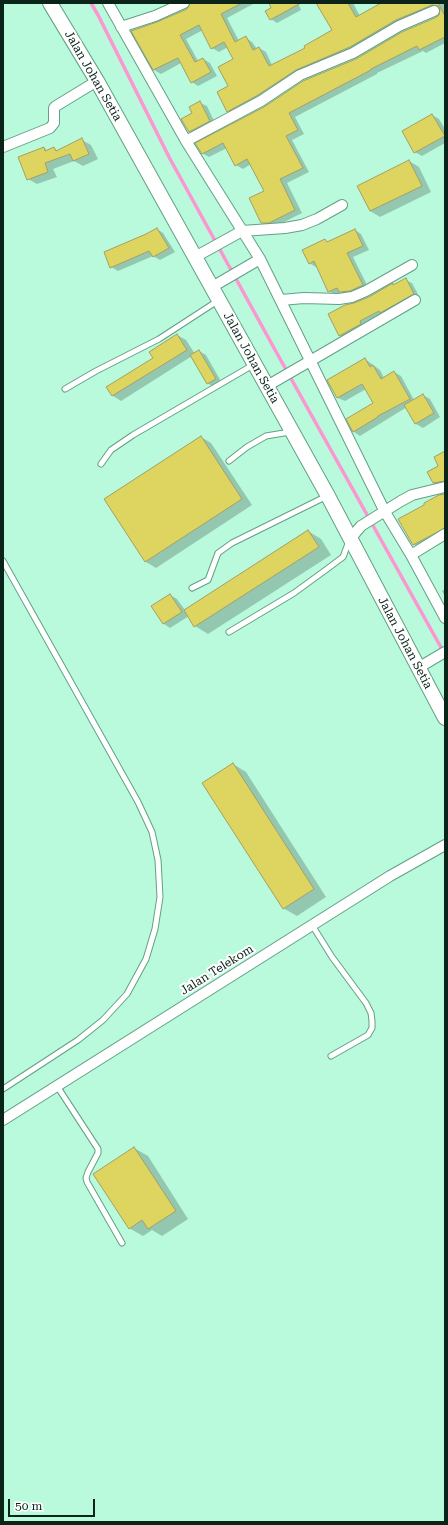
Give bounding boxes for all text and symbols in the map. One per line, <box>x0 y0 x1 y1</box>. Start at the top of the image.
street label: Jalan Johan Setia <box>61 28 125 124</box>
street label: Jalan Johan Setia <box>220 310 282 406</box>
street label: Jalan Johan Setia <box>375 595 435 691</box>
street label: Jalan Telekom <box>178 942 256 998</box>
scale bar <box>10 1491 97 1517</box>
text: 50 m <box>15 1499 42 1513</box>

